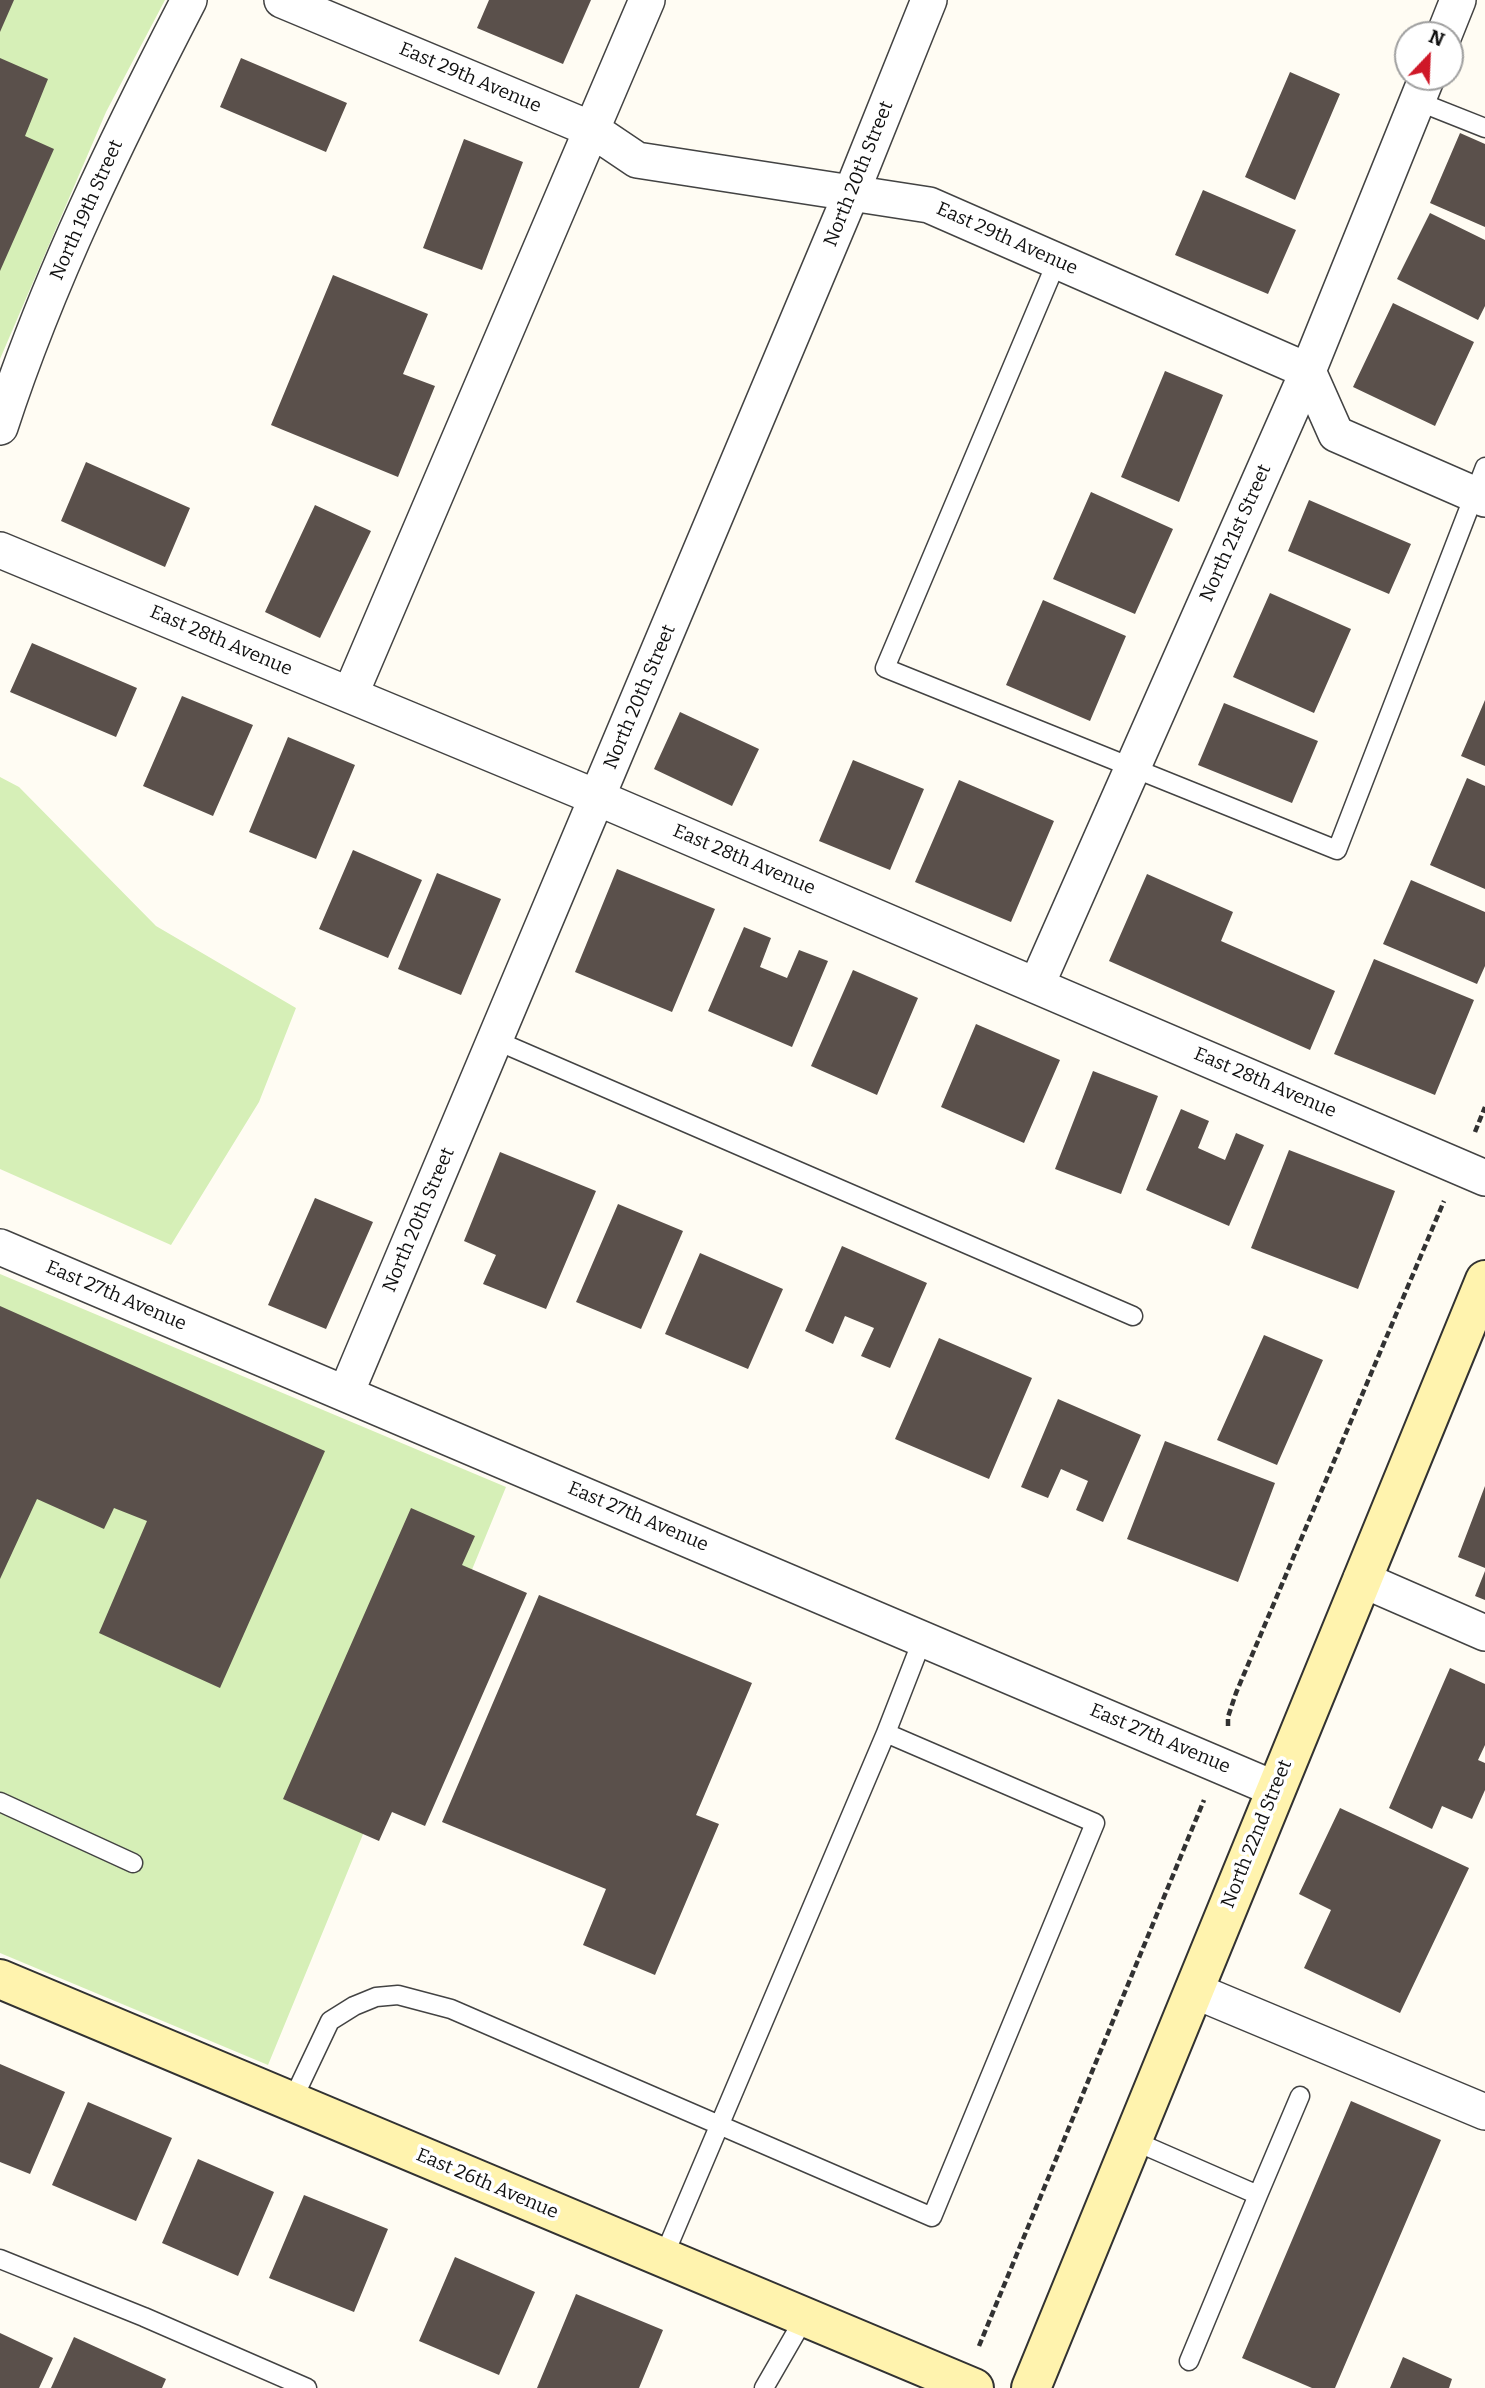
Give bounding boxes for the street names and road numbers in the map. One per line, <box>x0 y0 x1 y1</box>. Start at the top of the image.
street label: East 29th Avenue <box>396 38 544 118</box>
street label: North 20th Street <box>819 98 899 250</box>
street label: North 19th Street <box>46 136 128 284</box>
street label: East 29th Avenue <box>933 198 1081 280</box>
street label: North 21st Street <box>1196 461 1276 605</box>
street label: East 28th Avenue <box>146 601 296 681</box>
street label: North 20th Street <box>599 621 681 773</box>
street label: East 28th Avenue <box>669 820 819 900</box>
street label: East 28th Avenue <box>1190 1043 1340 1123</box>
street label: North 20th Street <box>378 1144 460 1296</box>
street label: East 27th Avenue <box>42 1256 190 1336</box>
street label: East 27th Avenue <box>564 1477 712 1557</box>
street label: East 27th Avenue <box>1086 1699 1234 1779</box>
street label: North 22nd Street <box>1217 1757 1297 1911</box>
street label: East 26th Avenue <box>412 2144 562 2224</box>

